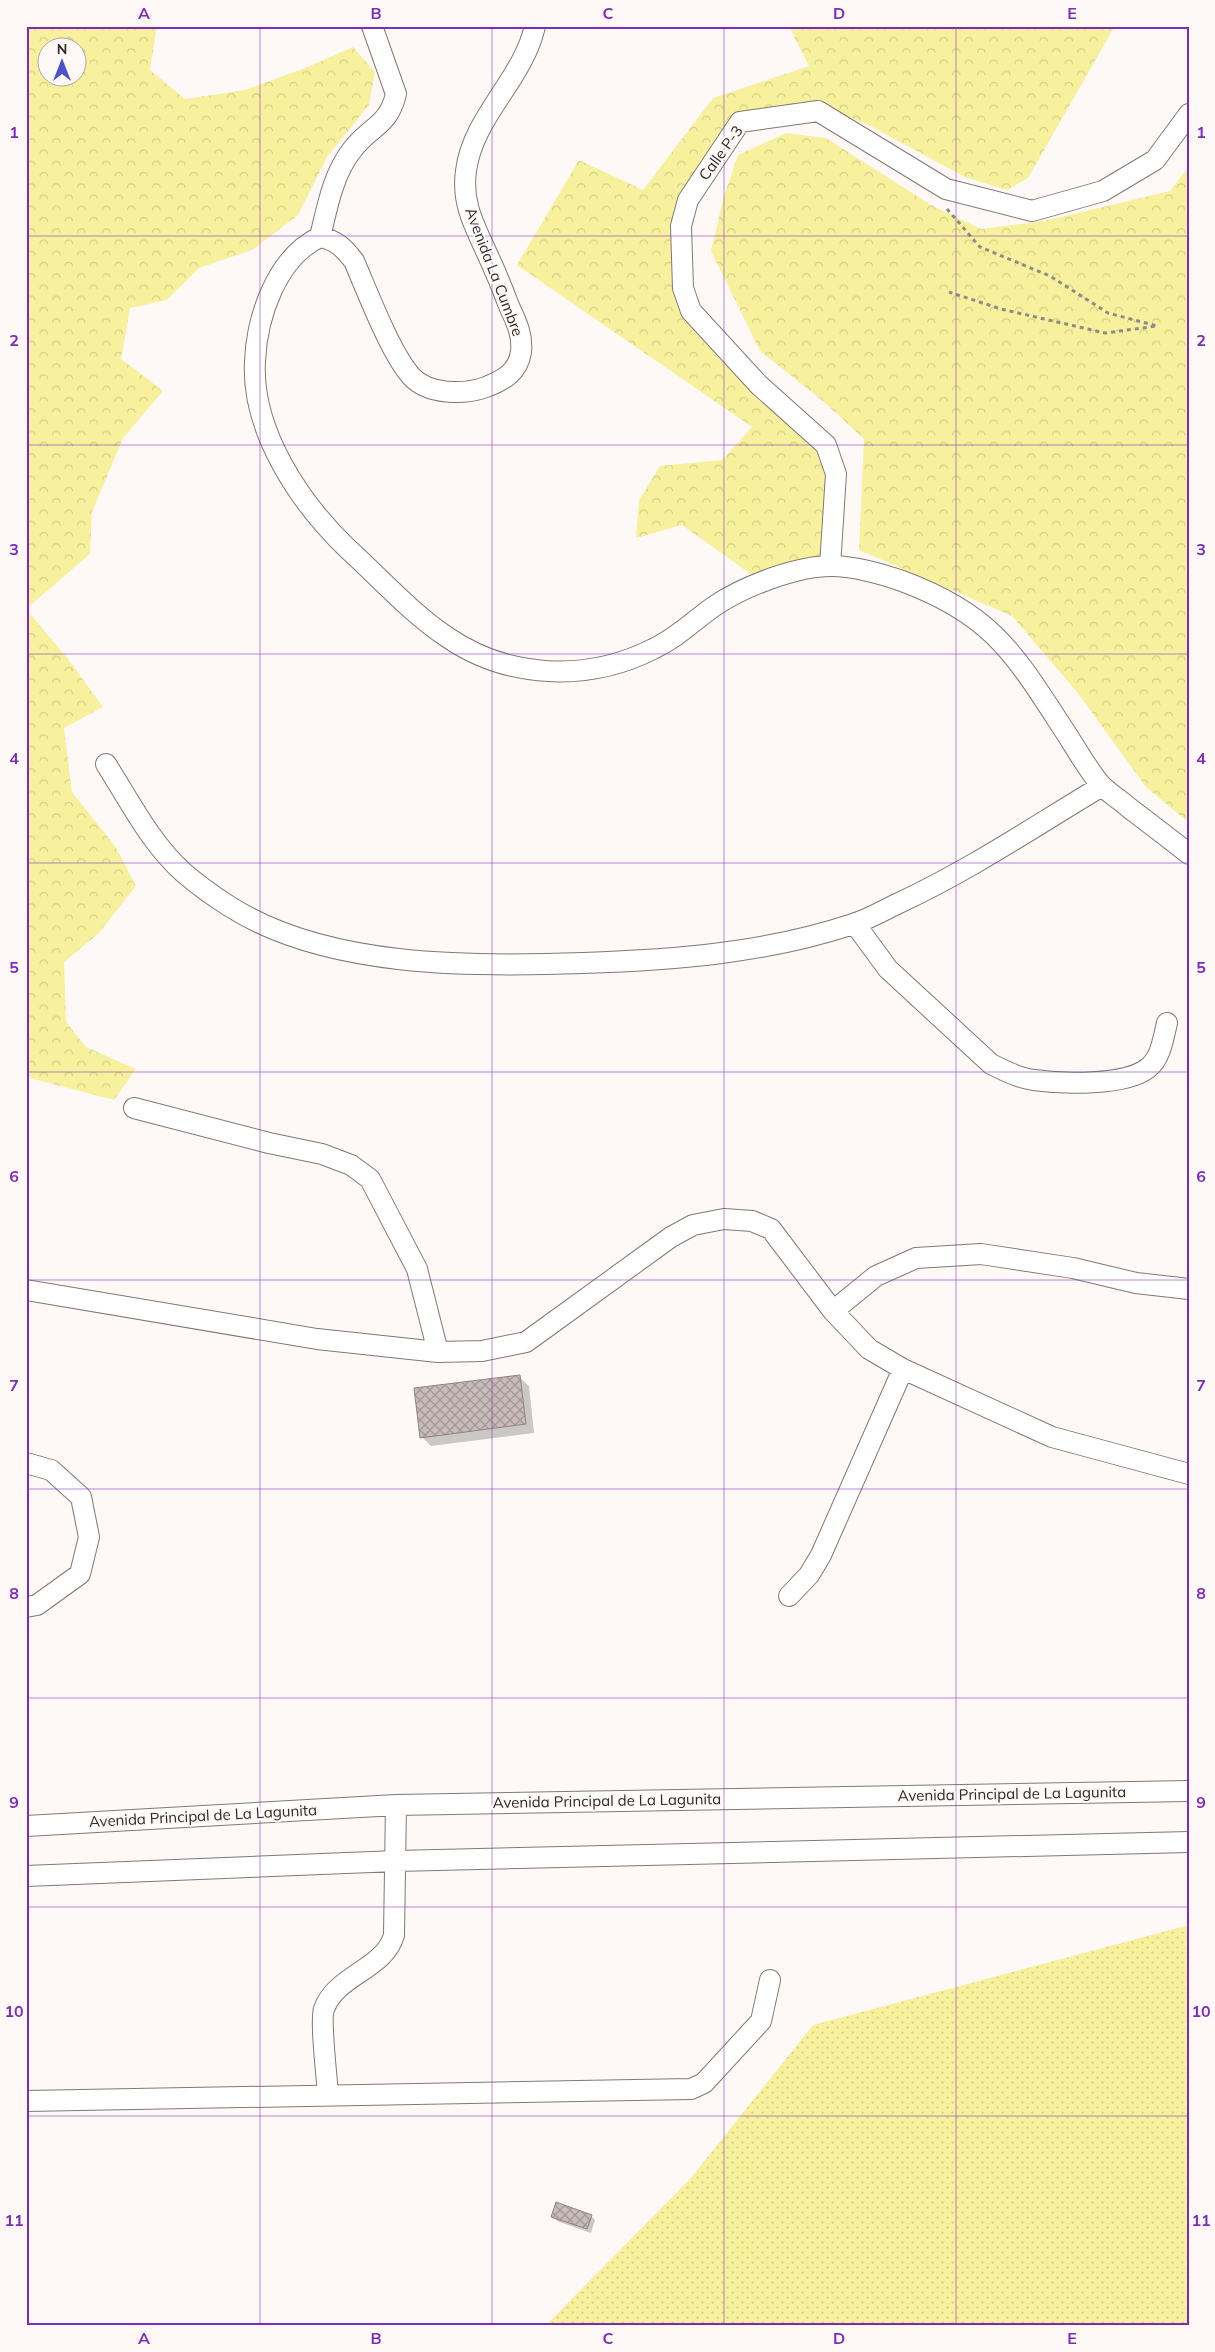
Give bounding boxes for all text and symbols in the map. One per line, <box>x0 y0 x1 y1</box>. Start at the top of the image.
text: A <box>138 3 150 23</box>
text: B <box>370 3 382 23</box>
text: C <box>603 3 614 23</box>
text: D <box>833 3 845 23</box>
text: E <box>1067 3 1077 23</box>
north arrow <box>38 38 88 88</box>
text: N <box>57 40 67 58</box>
text: 1 <box>9 122 19 142</box>
street label: Calle P-3 <box>694 122 747 184</box>
text: 1 <box>1196 122 1206 142</box>
street label: Avenida La Cumbre <box>461 205 528 339</box>
text: 2 <box>9 330 19 350</box>
text: 2 <box>1196 330 1206 350</box>
text: 3 <box>9 539 19 559</box>
text: 3 <box>1196 539 1206 559</box>
text: 4 <box>9 748 19 768</box>
text: 4 <box>1196 748 1206 768</box>
text: 5 <box>9 957 19 977</box>
text: 5 <box>1196 957 1206 977</box>
text: 6 <box>9 1166 19 1186</box>
text: 6 <box>1196 1166 1206 1186</box>
text: 7 <box>9 1375 19 1395</box>
text: 7 <box>1196 1375 1206 1395</box>
text: 8 <box>9 1583 19 1603</box>
text: 8 <box>1196 1583 1206 1603</box>
street label: Avenida Principal de La Lagunita <box>898 1782 1126 1805</box>
street label: Avenida Principal de La Lagunita <box>493 1789 721 1812</box>
text: 9 <box>9 1792 19 1812</box>
text: 9 <box>1196 1792 1206 1812</box>
street label: Avenida Principal de La Lagunita <box>88 1800 318 1831</box>
text: 10 <box>4 2001 24 2021</box>
text: 10 <box>1191 2001 1211 2021</box>
text: 11 <box>4 2210 24 2230</box>
text: 11 <box>1191 2210 1211 2230</box>
text: A <box>138 2328 150 2348</box>
text: B <box>370 2328 382 2348</box>
text: C <box>603 2328 614 2348</box>
text: D <box>833 2328 845 2348</box>
text: E <box>1067 2328 1077 2348</box>

